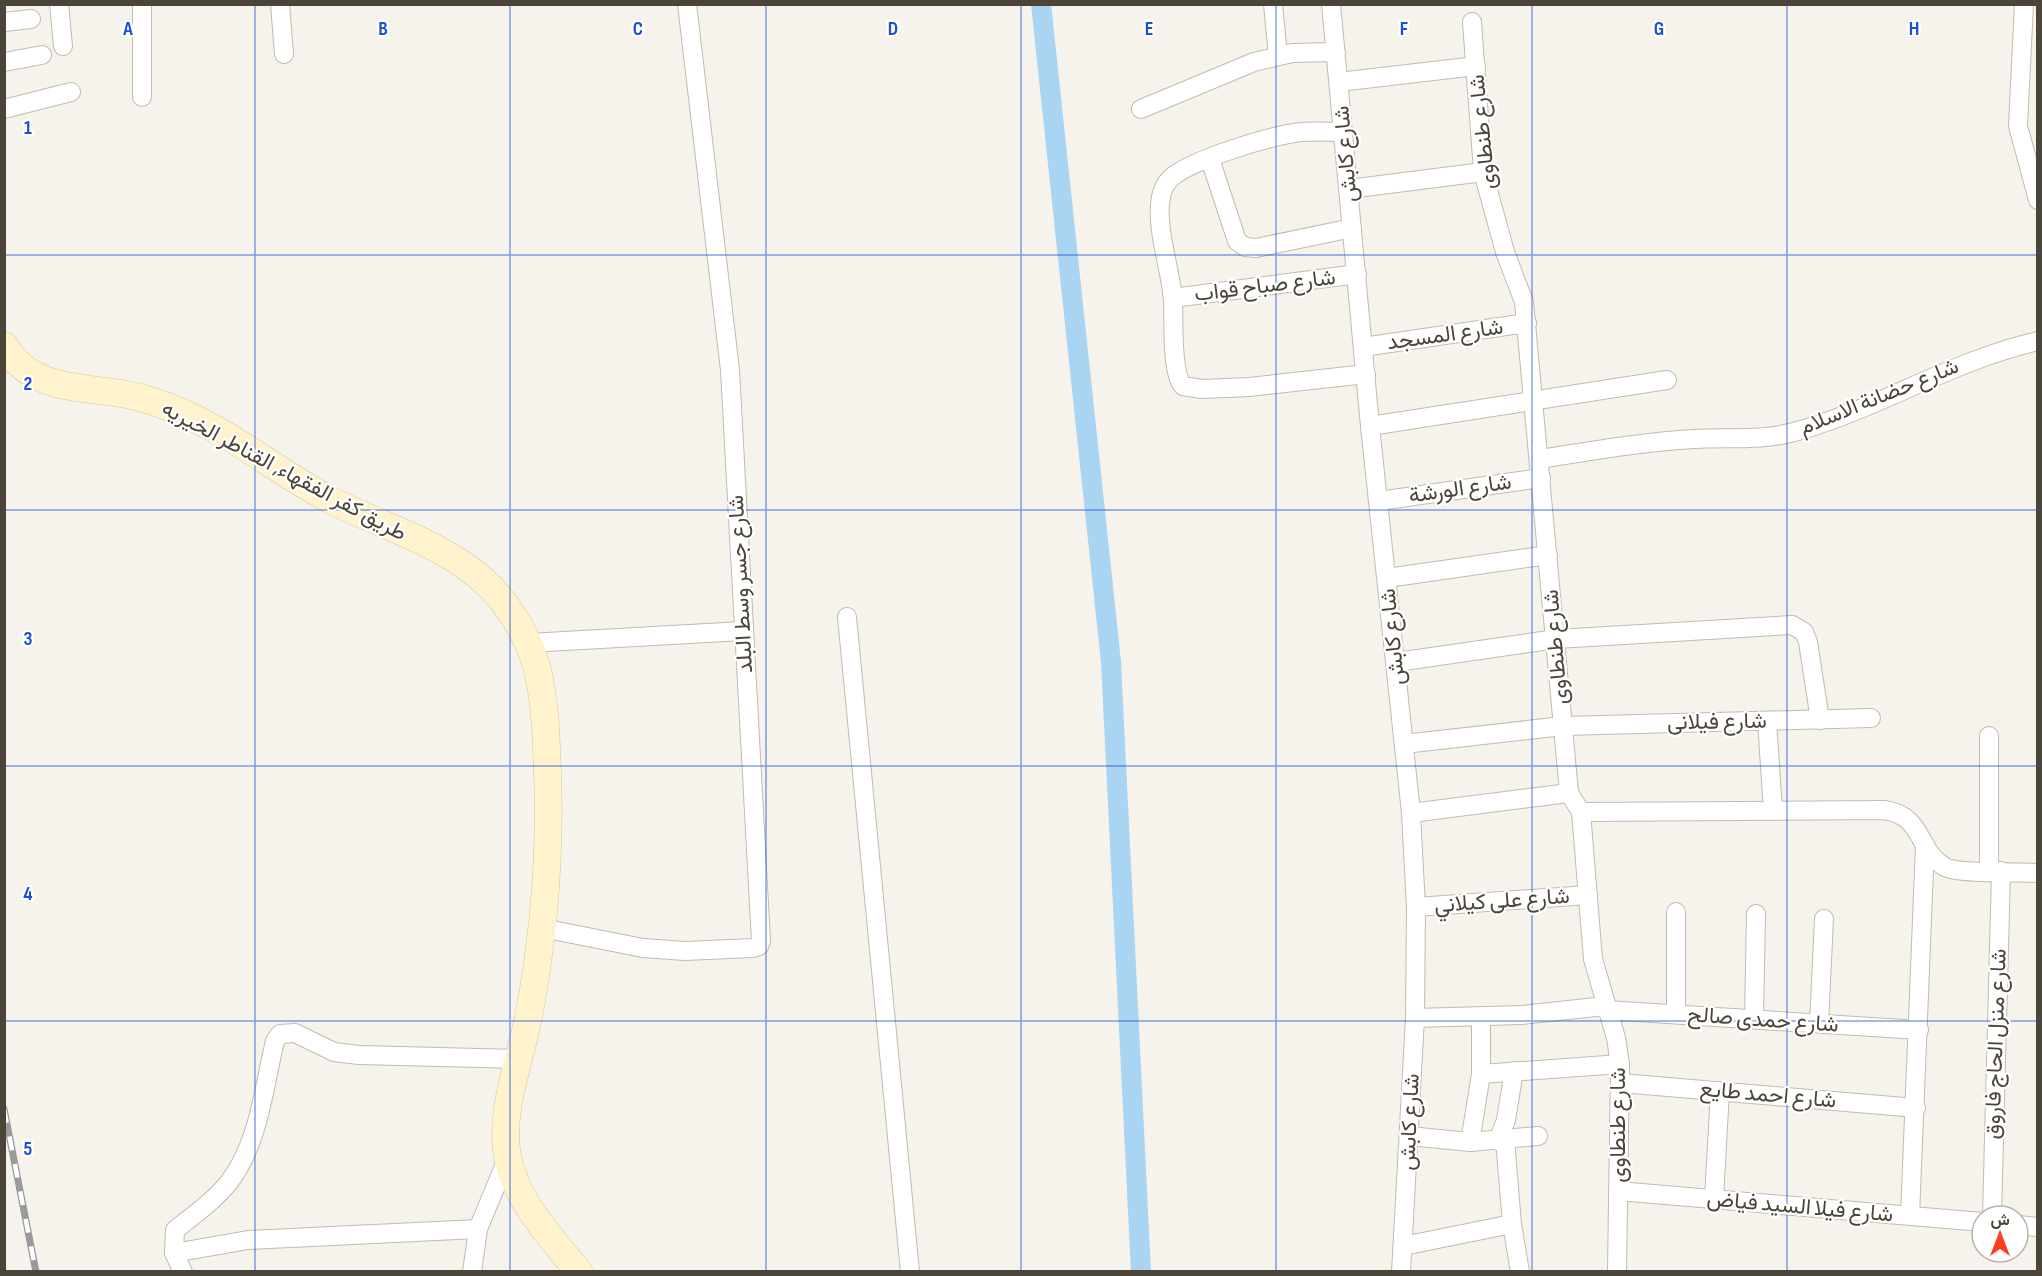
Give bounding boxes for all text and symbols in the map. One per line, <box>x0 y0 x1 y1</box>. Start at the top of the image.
text: A <box>122 17 133 41</box>
text: B <box>378 17 388 41</box>
text: C <box>633 17 643 41</box>
text: D <box>888 17 898 41</box>
text: E <box>1145 17 1153 41</box>
text: F <box>1400 17 1408 41</box>
text: G <box>1654 17 1664 41</box>
text: H <box>1909 17 1919 41</box>
street label: شارع طنطاوى <box>1464 73 1502 191</box>
street label: شارع كابش <box>1328 105 1364 203</box>
text: 1 <box>24 116 32 140</box>
street label: شارع صباح قواب <box>1193 264 1337 308</box>
street label: شارع المسجد <box>1385 313 1505 357</box>
street label: شارع حضانة الاسلام <box>1795 353 1963 441</box>
text: 2 <box>24 372 32 396</box>
street label: طريق كفر الفقهاء, القناطر الخيريه <box>157 395 411 547</box>
street label: شارع الورشة <box>1407 468 1513 510</box>
street label: شارع جسر وسط البلد <box>723 494 759 674</box>
street label: شارع كابش <box>1375 587 1411 687</box>
street label: شارع طنطاوى <box>1538 588 1574 706</box>
text: 3 <box>24 627 33 651</box>
street label: شارع فيلانى <box>1667 708 1767 736</box>
text: 4 <box>23 882 33 906</box>
street label: شارع على كيلاني <box>1433 883 1571 923</box>
street label: شارع منزل الحاج فاروق <box>1979 948 2013 1140</box>
street label: شارع حمدى صالح <box>1687 1001 1839 1039</box>
street label: شارع طنطاوى <box>1605 1067 1632 1183</box>
street label: شارع كابش <box>1394 1073 1426 1171</box>
street label: شارع احمد طايع <box>1699 1076 1837 1114</box>
text: 5 <box>24 1137 33 1161</box>
street label: شارع فيلا السيد فياض <box>1706 1185 1894 1229</box>
north arrow <box>1970 1204 2030 1264</box>
text: ش <box>1990 1211 2010 1230</box>

